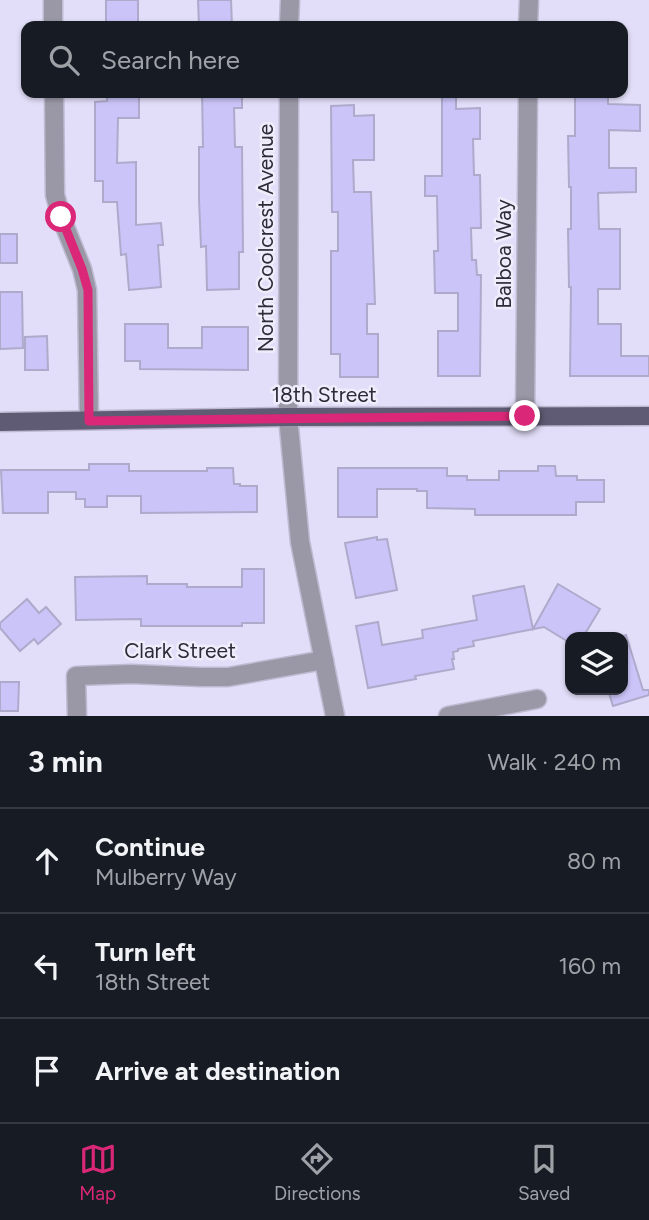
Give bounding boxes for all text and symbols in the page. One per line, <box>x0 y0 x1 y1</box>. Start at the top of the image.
search box <box>21 21 628 98</box>
icon: search <box>45 41 83 79</box>
text: Search here <box>101 44 240 76</box>
street label: North Coolcrest Avenue <box>253 124 278 352</box>
street label: Balboa Way <box>491 199 516 309</box>
route start <box>45 201 76 232</box>
street label: 18th Street <box>271 382 377 407</box>
route end <box>509 400 540 431</box>
map controls <box>565 632 628 695</box>
button: layers <box>565 632 628 695</box>
street label: Clark Street <box>124 638 236 663</box>
text: 3 min <box>28 743 103 780</box>
text: Walk · 240 m <box>488 748 621 776</box>
text: Continue <box>95 831 205 863</box>
icon: ahead <box>28 842 66 880</box>
text: 80 m <box>567 847 621 875</box>
text: Mulberry Way <box>95 863 237 891</box>
text: Turn left <box>95 936 196 968</box>
icon: left <box>28 947 66 985</box>
text: 160 m <box>558 952 621 980</box>
text: 18th Street <box>95 968 210 996</box>
icon: arrive <box>28 1052 66 1090</box>
text: Arrive at destination <box>95 1055 340 1087</box>
tab: Map <box>79 1140 117 1205</box>
tab: Directions <box>274 1140 361 1205</box>
tab: Saved <box>518 1140 570 1205</box>

